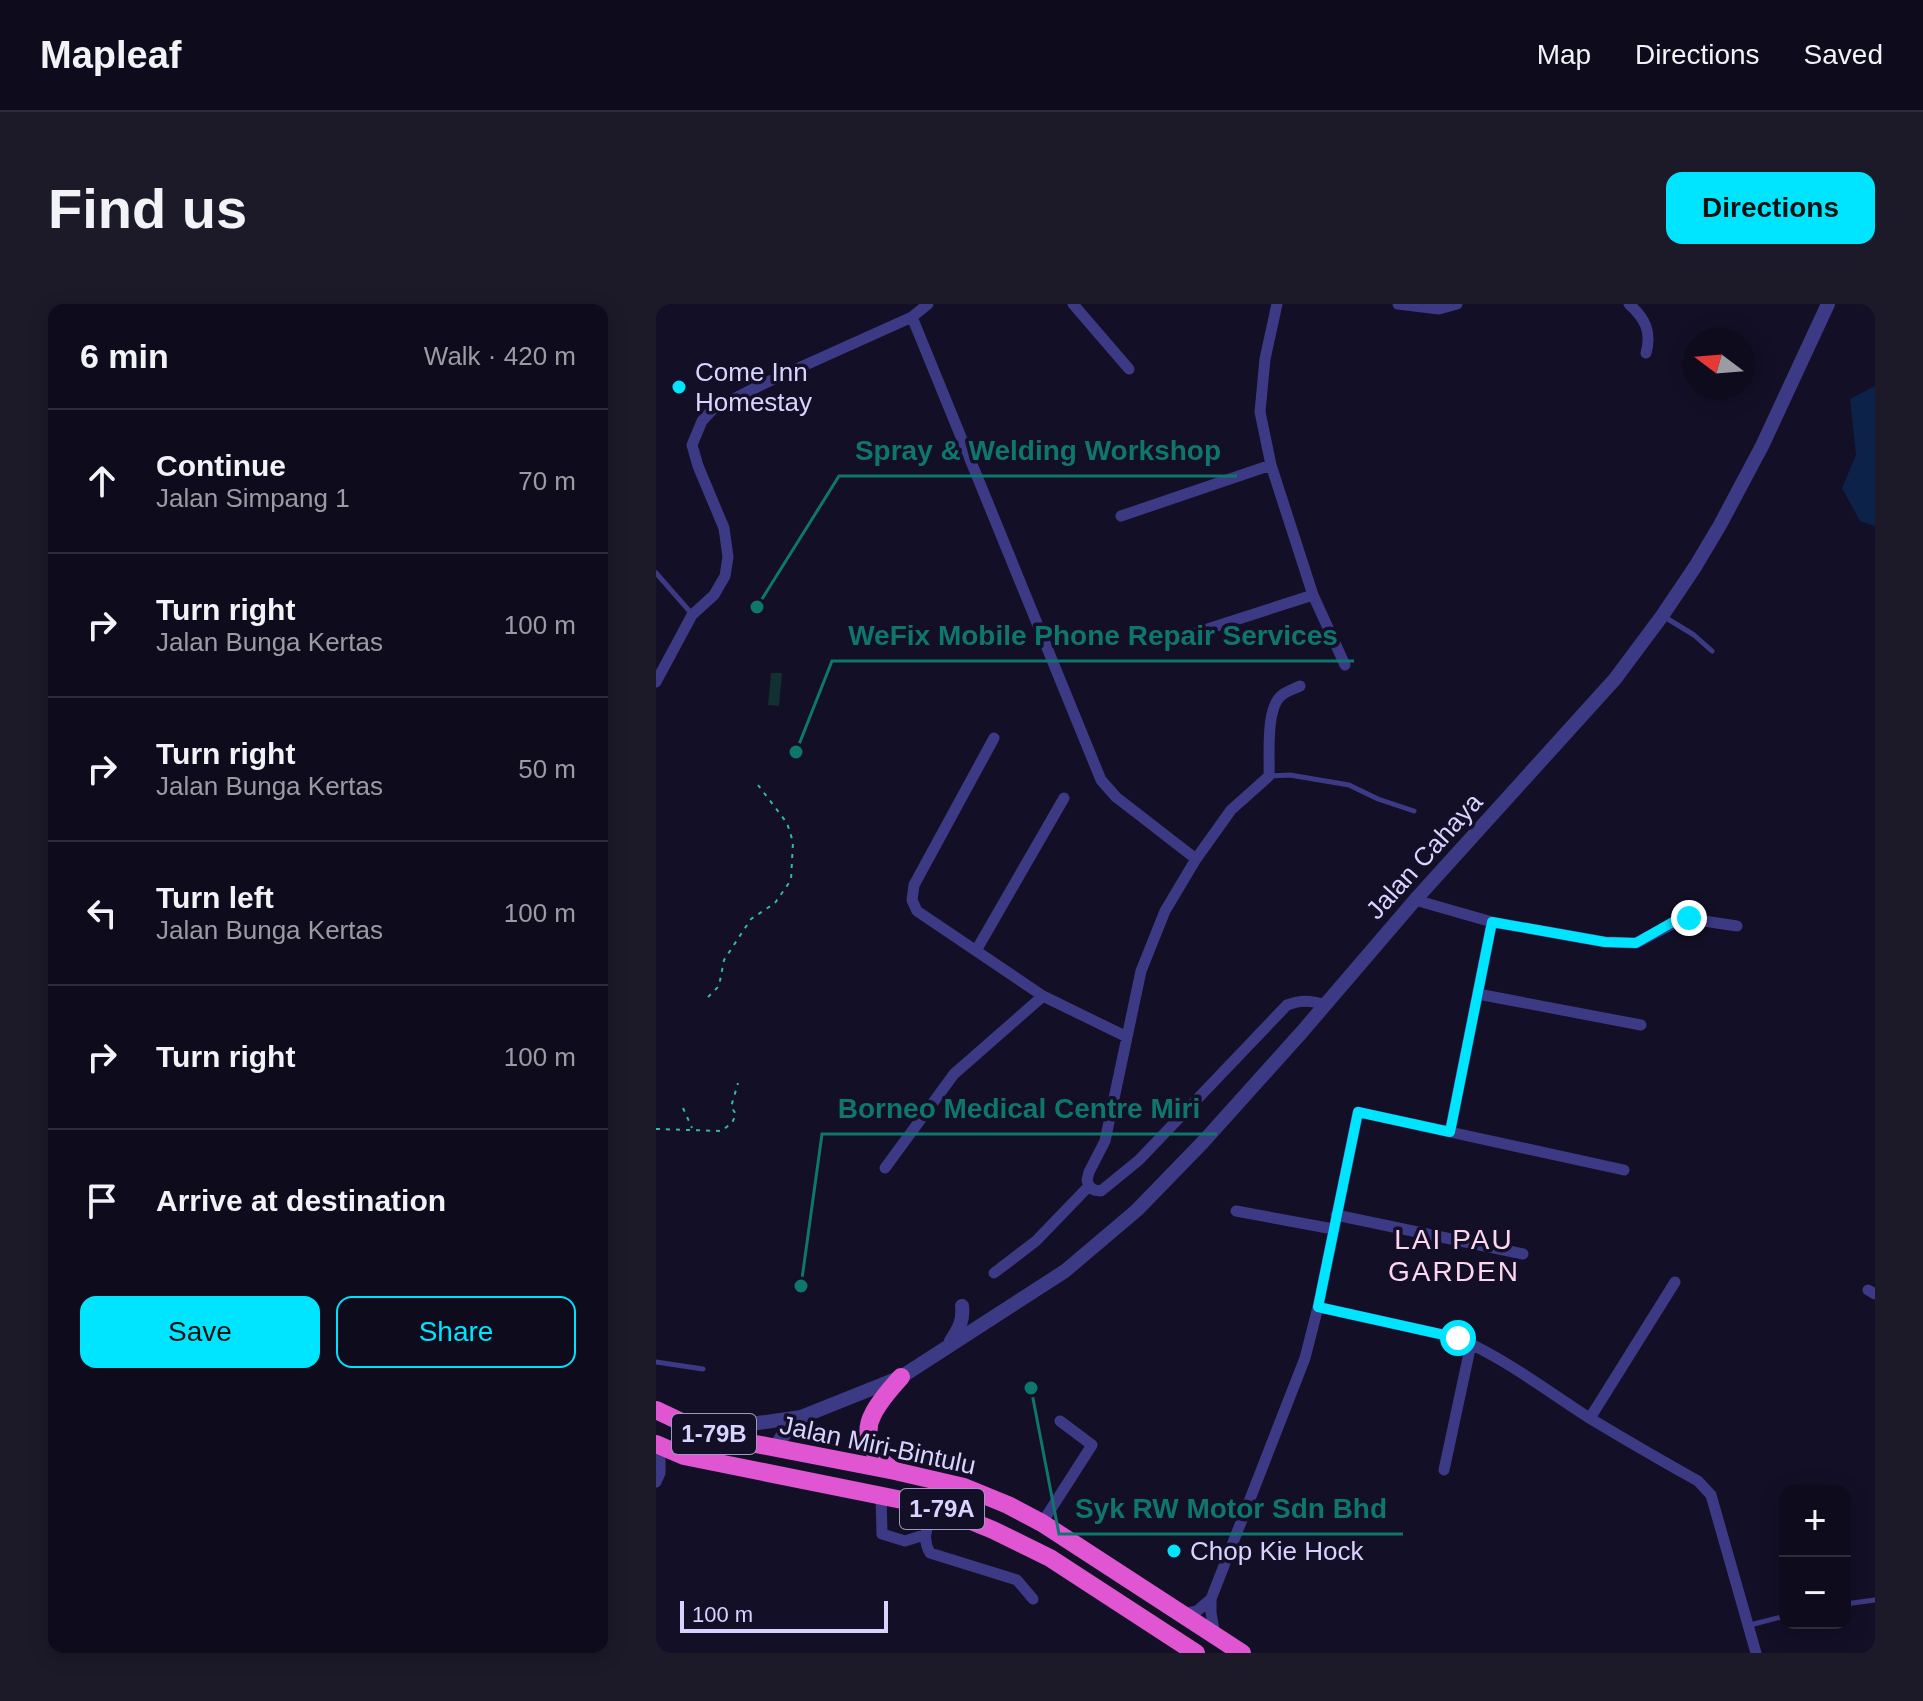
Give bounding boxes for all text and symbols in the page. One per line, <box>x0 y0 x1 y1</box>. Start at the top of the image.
text: Mapleaf <box>40 34 181 76</box>
text: Map <box>1537 39 1591 70</box>
text: Directions <box>1635 39 1760 70</box>
text: Saved <box>1804 39 1883 70</box>
button: Directions <box>1666 172 1875 244</box>
text: Find us <box>48 177 247 240</box>
north arrow <box>1683 328 1755 400</box>
text: 6 min <box>80 337 169 375</box>
text: Walk · 420 m <box>424 341 576 371</box>
place label: Come Inn Homestay <box>695 357 812 417</box>
marker: Come Inn Homestay <box>670 378 688 396</box>
callout: Spray & Welding Workshop <box>839 424 1237 476</box>
text: Spray & Welding Workshop <box>855 435 1221 466</box>
text: Continue <box>156 449 286 482</box>
icon: ahead <box>80 459 124 503</box>
text: 70 m <box>518 466 576 496</box>
text: Jalan Simpang 1 <box>156 483 350 513</box>
text: Turn right <box>156 593 295 626</box>
icon: right <box>80 603 124 647</box>
callout: WeFix Mobile Phone Repair Services <box>832 609 1354 661</box>
text: 100 m <box>504 610 576 640</box>
text: WeFix Mobile Phone Repair Services <box>848 620 1338 651</box>
text: Jalan Bunga Kertas <box>156 627 383 657</box>
text: Turn right <box>156 737 295 770</box>
icon: right <box>80 747 124 791</box>
text: 50 m <box>518 754 576 784</box>
text: Jalan Bunga Kertas <box>156 771 383 801</box>
street label: Jalan Cahaya <box>1360 786 1489 925</box>
text: Turn left <box>156 881 274 914</box>
icon: left <box>80 891 124 935</box>
text: 100 m <box>504 898 576 928</box>
route end <box>1671 900 1707 936</box>
text: Jalan Bunga Kertas <box>156 915 383 945</box>
icon: right <box>80 1035 124 1079</box>
text: Turn right <box>156 1040 295 1073</box>
text: 100 m <box>504 1042 576 1072</box>
callout: Borneo Medical Centre Miri <box>822 1082 1217 1134</box>
text: Borneo Medical Centre Miri <box>838 1093 1200 1124</box>
icon: arrive <box>80 1179 124 1223</box>
text: Arrive at destination <box>156 1184 446 1217</box>
district label: LAI PAU GARDEN <box>1388 1224 1520 1287</box>
button: Save <box>80 1296 320 1368</box>
button: Share <box>336 1296 576 1368</box>
route start <box>1440 1320 1476 1356</box>
street label: Jalan Miri-Bintulu <box>777 1410 979 1480</box>
road number: 1-79B <box>672 1414 756 1454</box>
callout: Syk RW Motor Sdn Bhd <box>1059 1482 1403 1534</box>
map controls <box>1779 1485 1851 1629</box>
button: + <box>1779 1485 1851 1557</box>
road number: 1-79A <box>900 1489 984 1529</box>
text: Syk RW Motor Sdn Bhd <box>1075 1493 1387 1524</box>
place label: Chop Kie Hock <box>1190 1536 1364 1566</box>
marker: Chop Kie Hock <box>1165 1542 1183 1560</box>
button: − <box>1779 1557 1851 1629</box>
scale bar <box>680 1597 888 1633</box>
text: 100 m <box>692 1602 753 1627</box>

